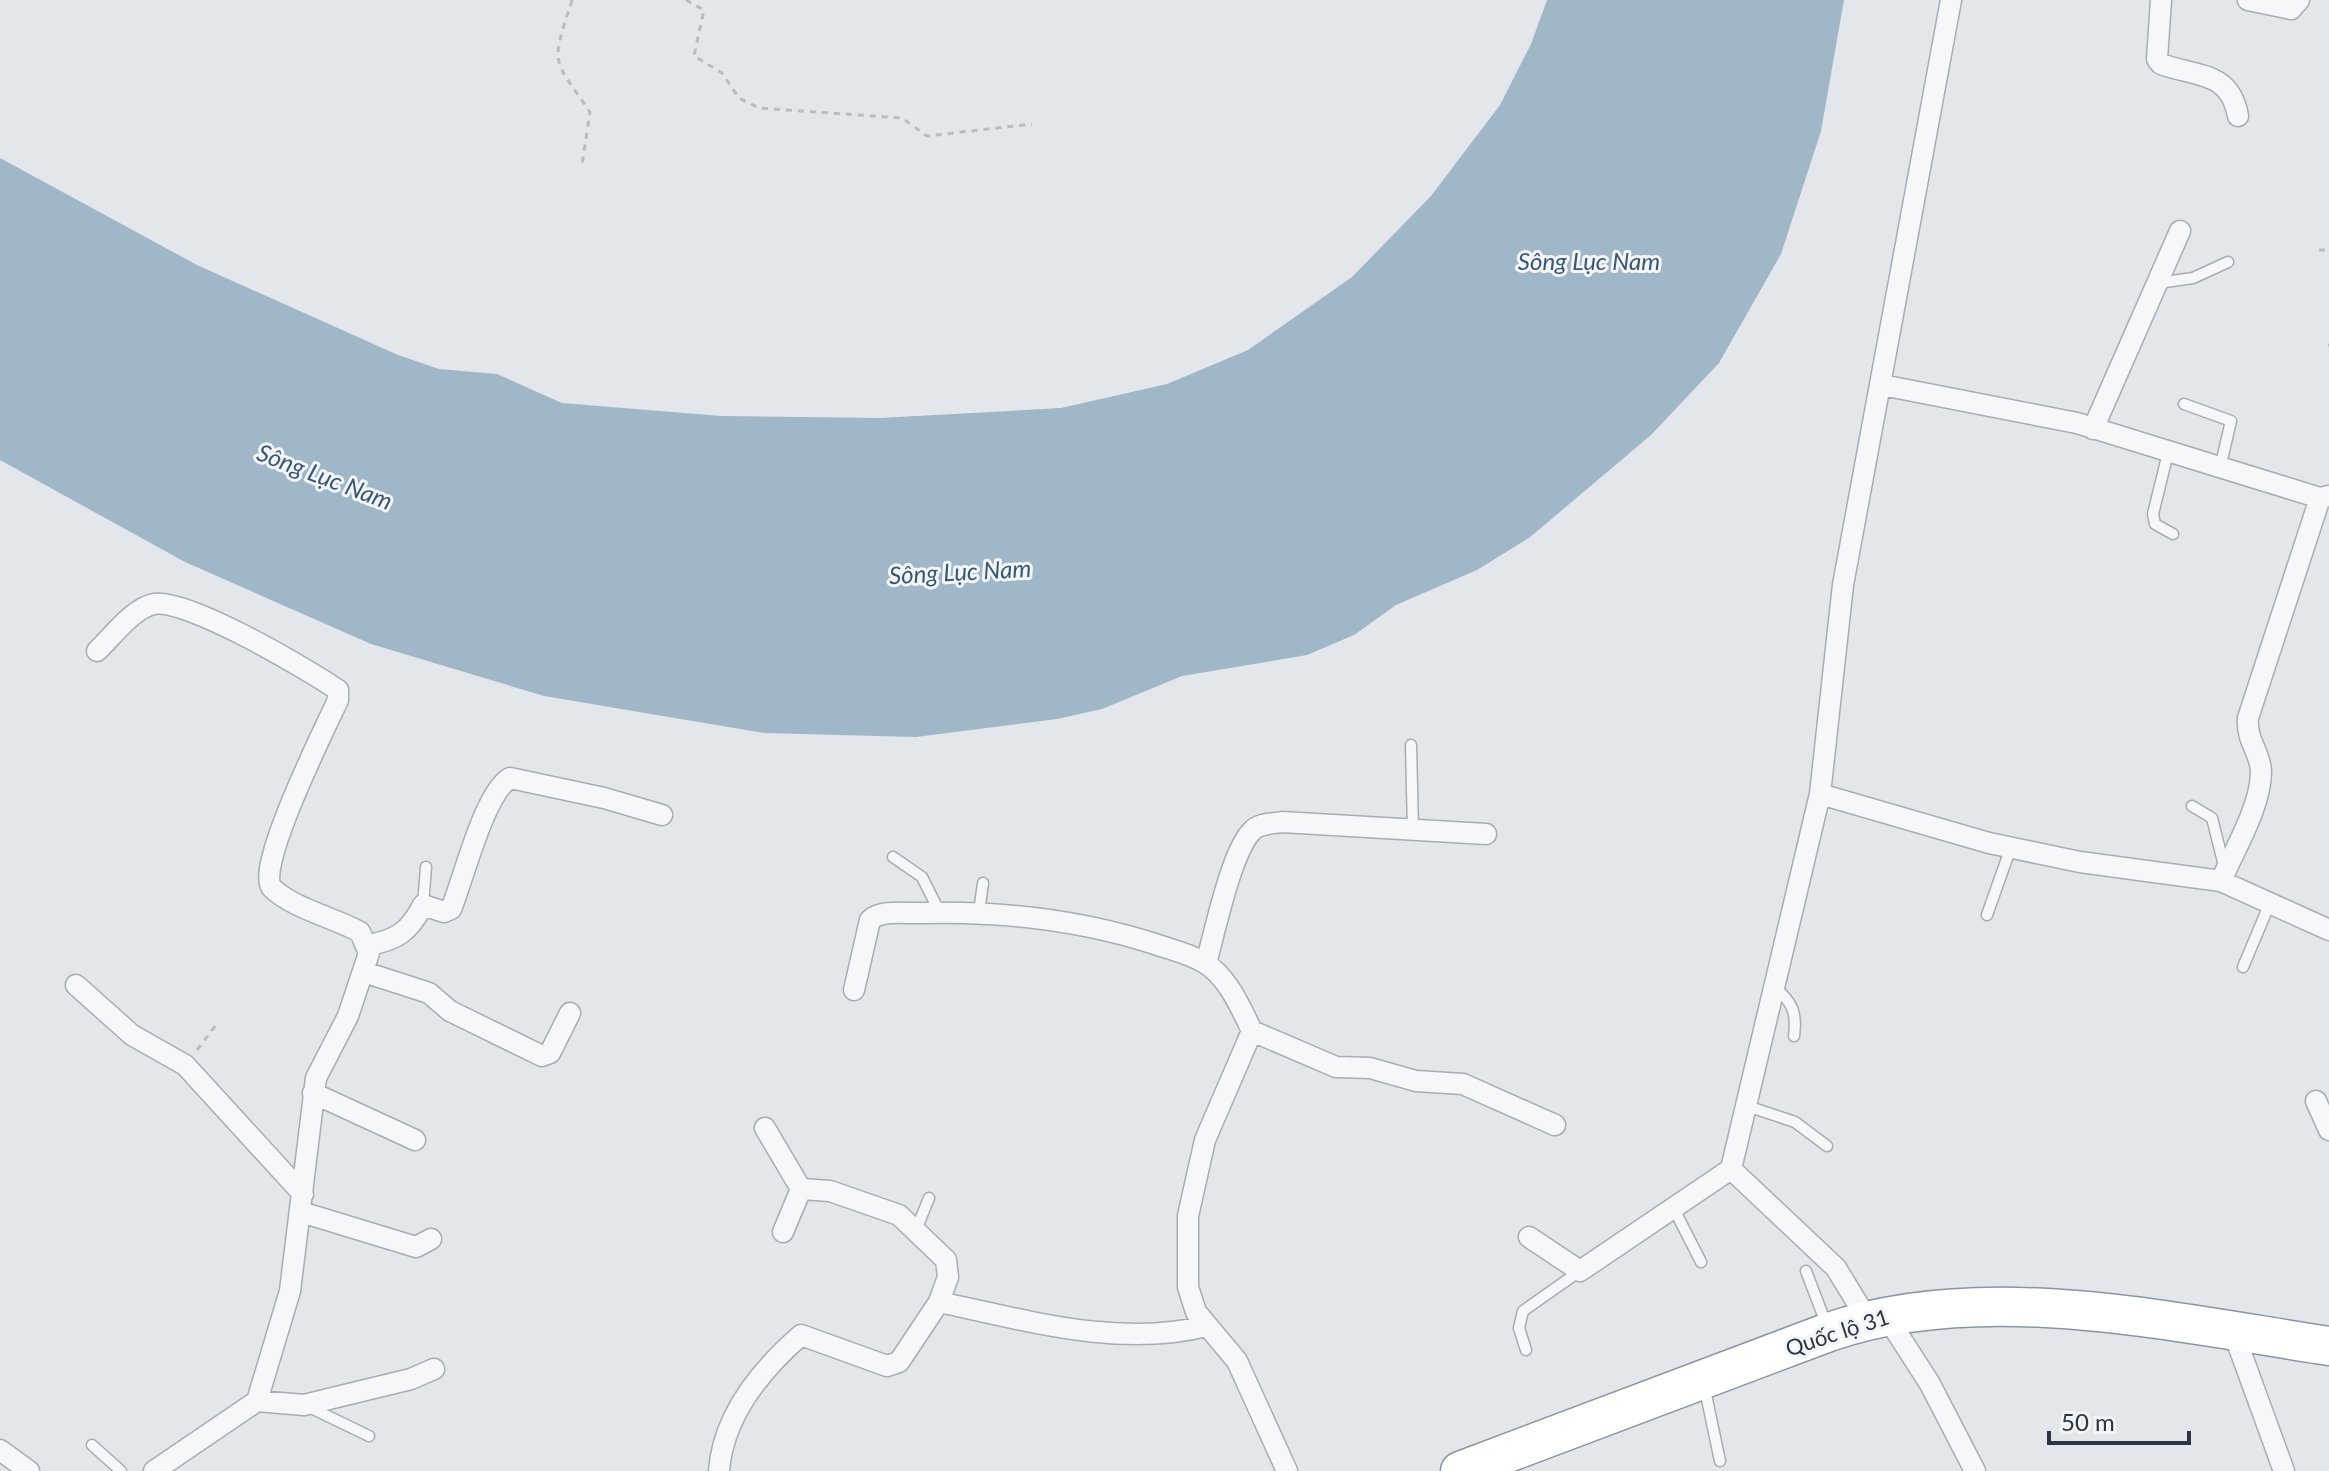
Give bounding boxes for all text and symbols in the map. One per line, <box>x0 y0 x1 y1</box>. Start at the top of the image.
water label: Sông Lục Nam <box>1518 246 1660 275</box>
water label: Sông Lục Nam <box>253 437 397 515</box>
water label: Sông Lục Nam <box>888 553 1032 589</box>
street label: Quốc lộ 31 <box>1782 1303 1892 1361</box>
scale bar <box>2049 1395 2189 1445</box>
text: 50 m <box>2061 1407 2115 1436</box>

